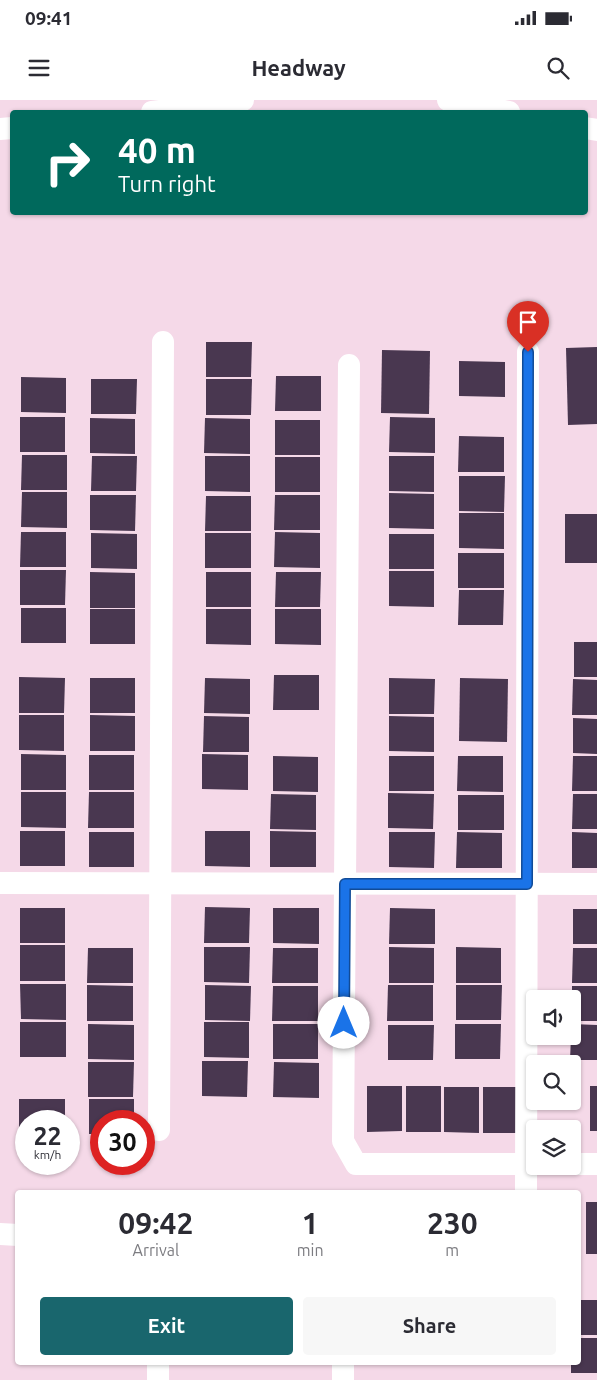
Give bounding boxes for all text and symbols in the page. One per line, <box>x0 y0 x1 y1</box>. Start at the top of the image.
text: 09:41 <box>25 7 73 29</box>
icon: menu <box>25 54 53 82</box>
icon: search <box>544 54 572 82</box>
text: Headway <box>251 55 346 80</box>
icon: right <box>35 130 100 195</box>
text: 40 m <box>118 130 196 170</box>
text: Turn right <box>118 171 216 196</box>
pin <box>507 301 549 352</box>
icon: arrive <box>514 308 542 336</box>
map controls <box>526 990 581 1175</box>
button: sound <box>526 990 581 1045</box>
position arrow <box>317 996 369 1048</box>
button: search <box>526 1055 581 1110</box>
speed limit sign: 30 <box>90 1110 155 1175</box>
button: layers <box>526 1120 581 1175</box>
text: 22 <box>33 1122 62 1150</box>
text: km/h <box>34 1148 61 1161</box>
text: 09:42 <box>118 1206 193 1240</box>
text: 1 <box>302 1206 319 1240</box>
text: 230 <box>427 1206 478 1240</box>
text: Arrival <box>133 1241 179 1259</box>
text: min <box>297 1241 324 1259</box>
text: m <box>445 1241 459 1259</box>
button: Exit <box>40 1297 293 1355</box>
button: Share <box>303 1297 556 1355</box>

